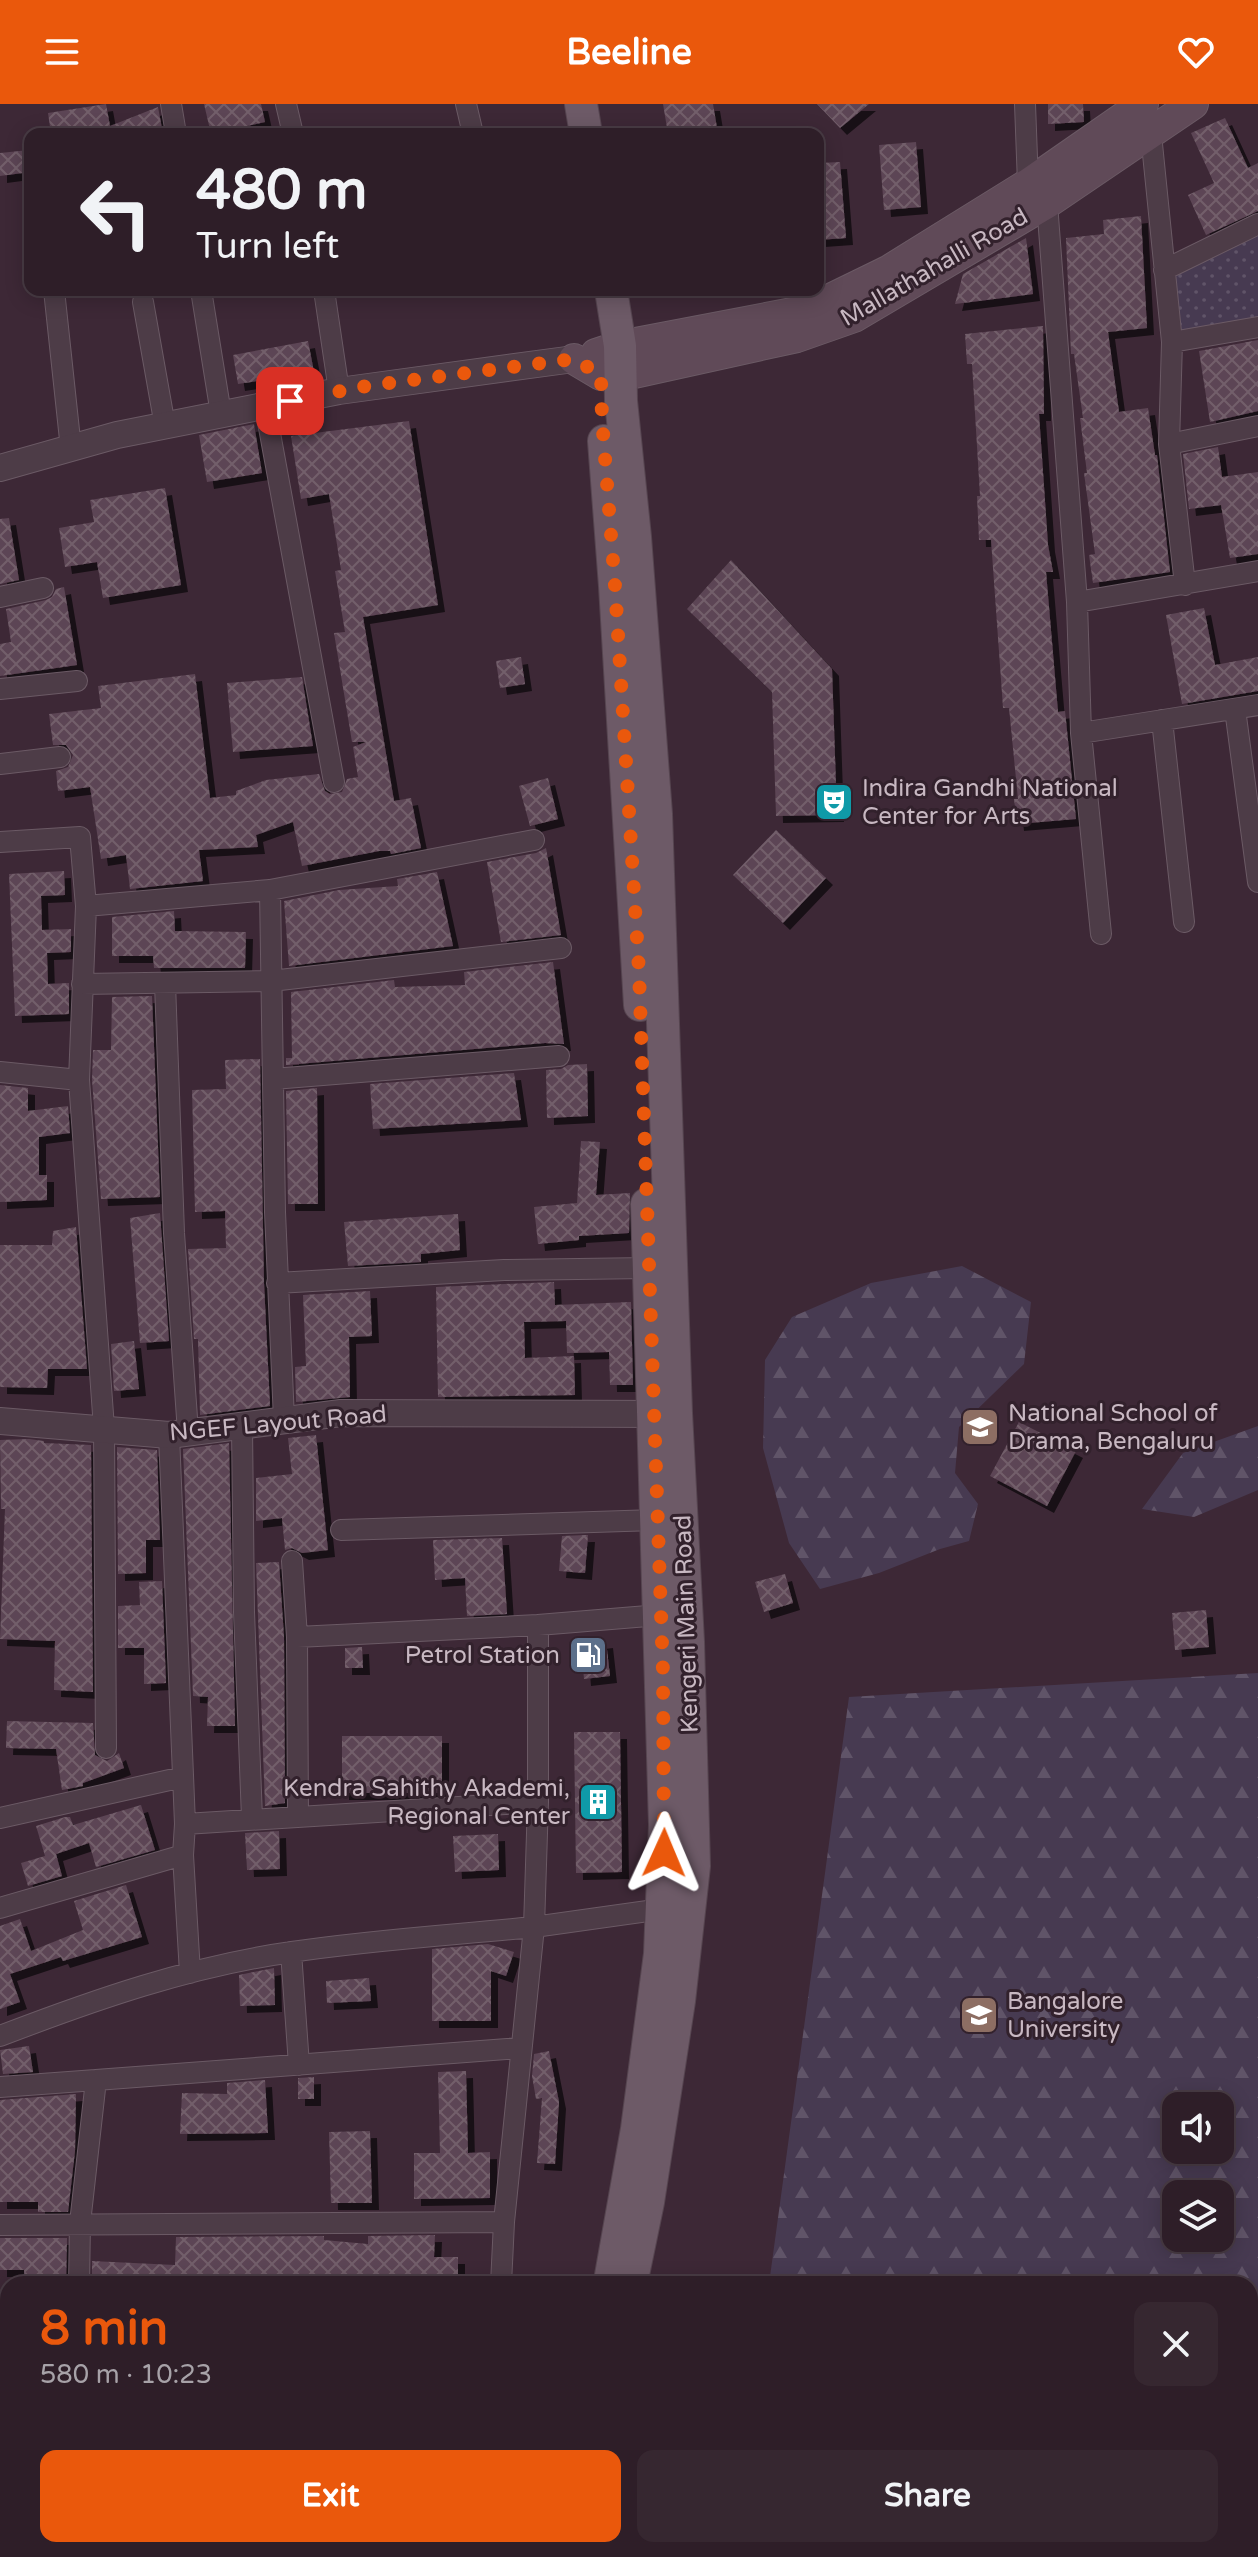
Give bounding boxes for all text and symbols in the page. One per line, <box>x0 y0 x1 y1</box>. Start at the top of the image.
icon: menu <box>40 30 84 74</box>
icon: heart <box>1174 30 1218 74</box>
text: Beeline <box>566 31 692 74</box>
text: 480 m <box>196 157 367 224</box>
icon: left <box>64 160 168 264</box>
street label: Mallathahalli Road <box>835 202 1033 333</box>
text: Turn left <box>196 225 339 268</box>
pin <box>256 367 324 435</box>
icon: arrive <box>268 379 312 423</box>
place label: Indira Gandhi National Center for Arts <box>862 774 1118 831</box>
theatre icon: Indira Gandhi National Center for Arts <box>813 781 855 823</box>
place label: National School of Drama, Bengaluru <box>1008 1399 1219 1456</box>
street label: NGEF Layout Road <box>168 1400 388 1447</box>
school or university icon: National School of Drama, Bengaluru <box>959 1406 1001 1448</box>
street label: Kengeri Main Road <box>668 1514 705 1734</box>
fuel station icon: Petrol Station <box>567 1634 609 1676</box>
place label: Petrol Station <box>405 1641 560 1670</box>
place label: Kendra Sahithy Akademi, Regional Center <box>283 1774 571 1831</box>
building icon: Kendra Sahithy Akademi, Regional Center <box>577 1781 619 1823</box>
position arrow <box>622 1811 706 1895</box>
place label: Bangalore University <box>1007 1987 1123 2044</box>
school or university icon: Bangalore University <box>958 1994 1000 2036</box>
map controls <box>1162 2092 1234 2252</box>
button: sound <box>1162 2092 1234 2164</box>
button: layers <box>1162 2180 1234 2252</box>
text: 8 min <box>40 2300 168 2358</box>
button: close <box>1134 2302 1218 2386</box>
text: 580 m · 10:23 <box>40 2359 212 2390</box>
button: Exit <box>40 2450 621 2542</box>
button: Share <box>637 2450 1218 2542</box>

